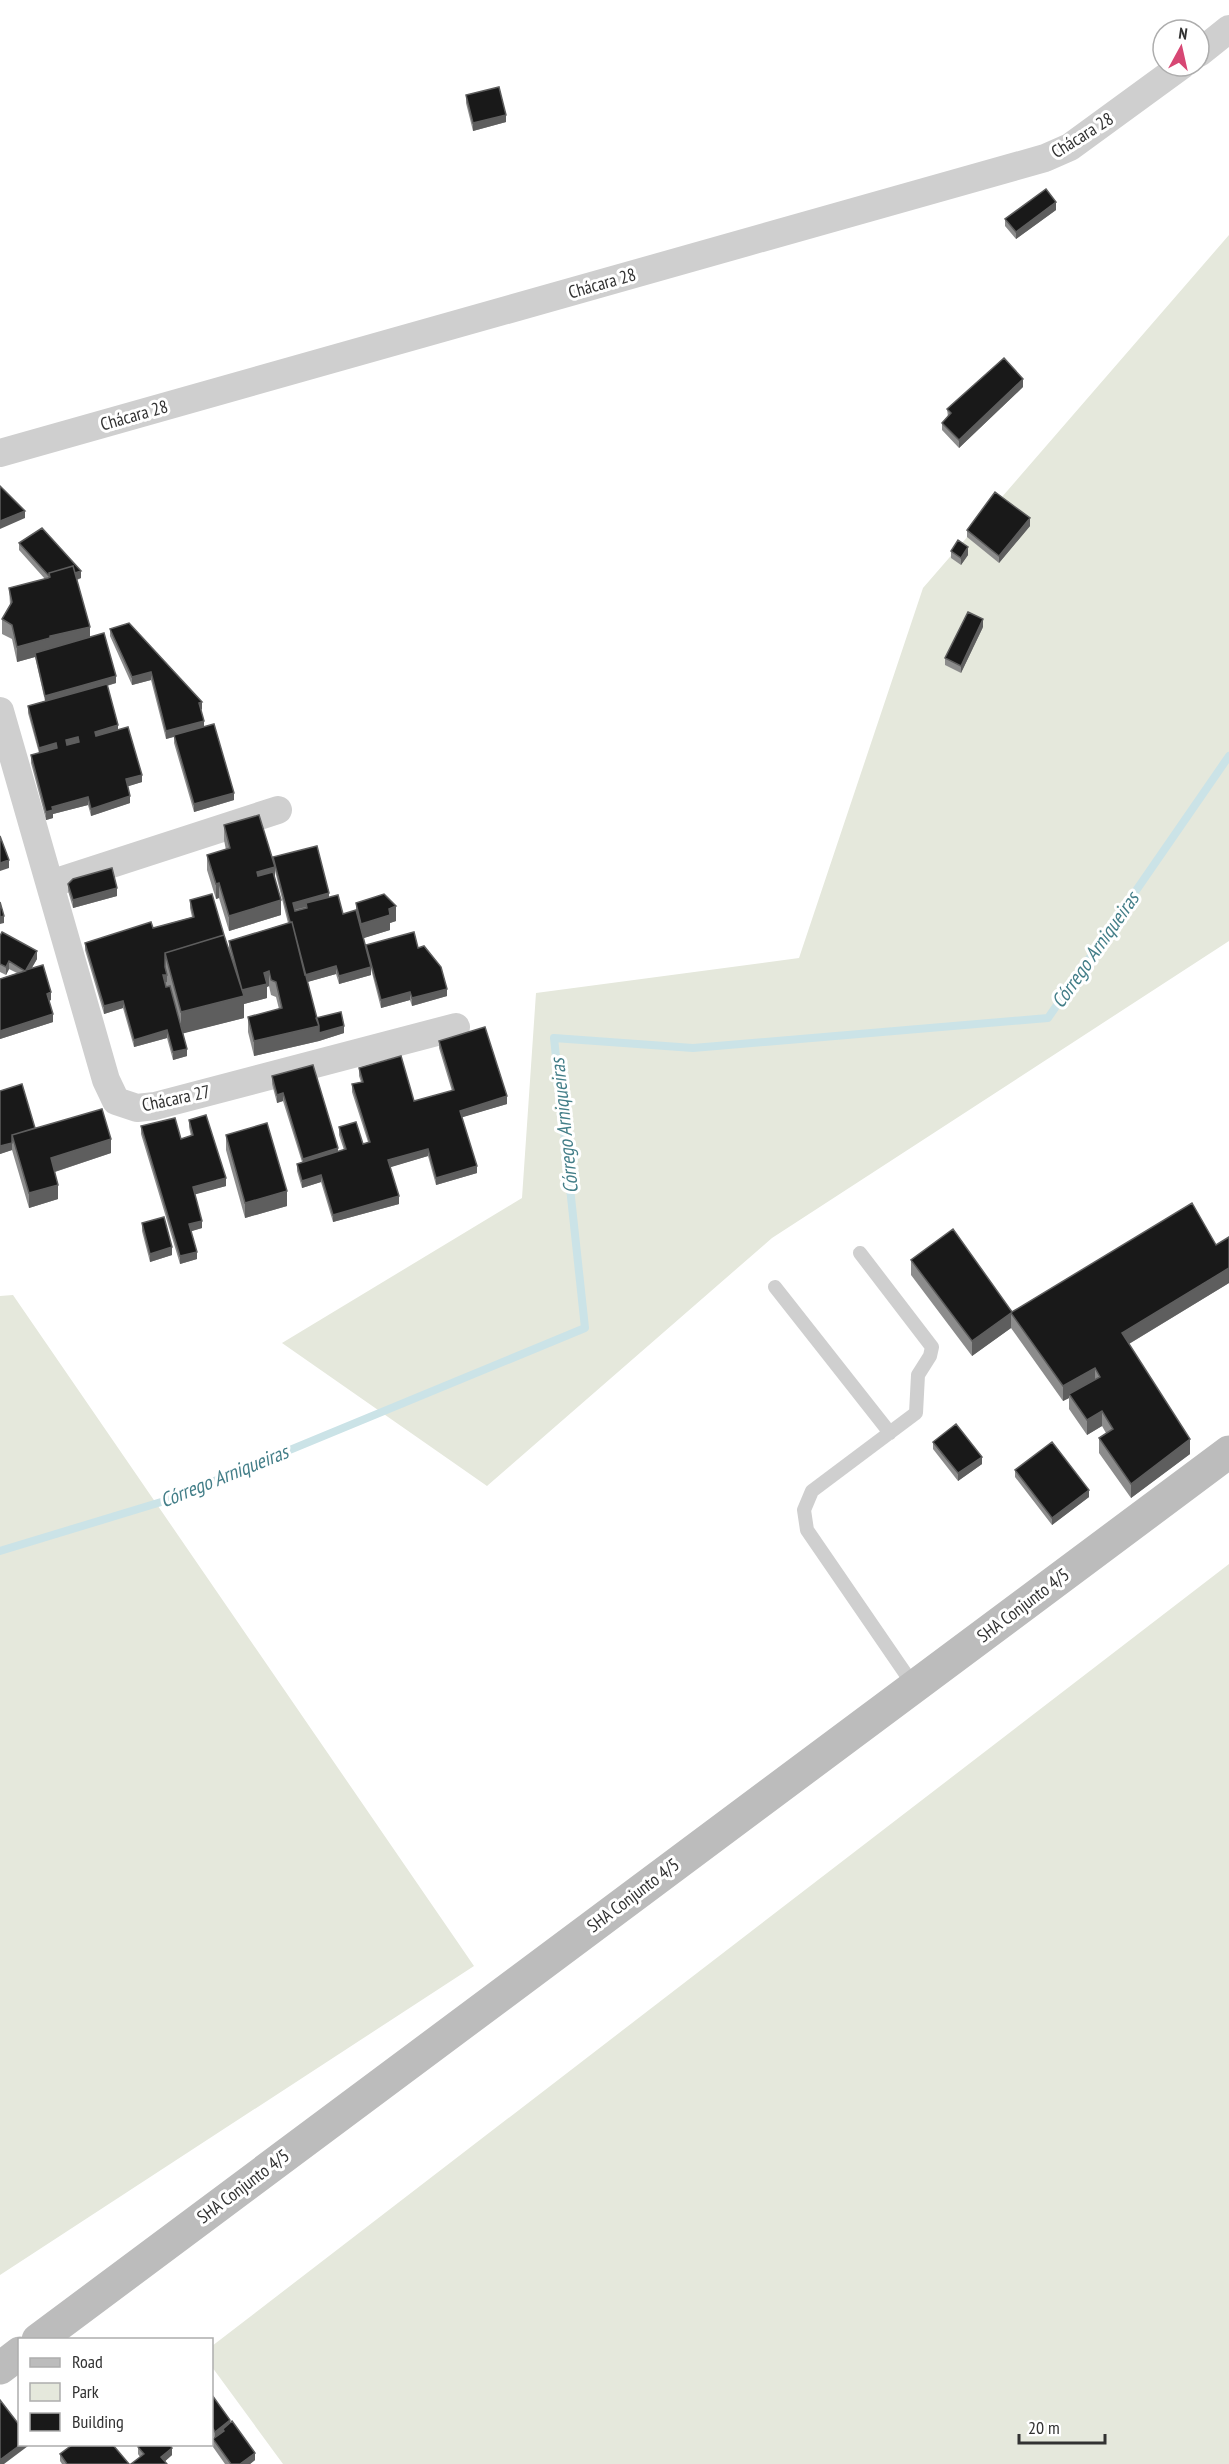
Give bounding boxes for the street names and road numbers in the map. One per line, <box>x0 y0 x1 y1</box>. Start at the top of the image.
street label: Chácara 28 <box>1047 107 1117 163</box>
street label: Chácara 28 <box>566 262 638 304</box>
street label: Chácara 28 <box>98 394 170 436</box>
street label: Chácara 27 <box>140 1080 212 1116</box>
street label: SHA Conjunto 4/5 <box>972 1563 1074 1647</box>
street label: SHA Conjunto 4/5 <box>582 1853 684 1937</box>
street label: SHA Conjunto 4/5 <box>192 2144 294 2228</box>

